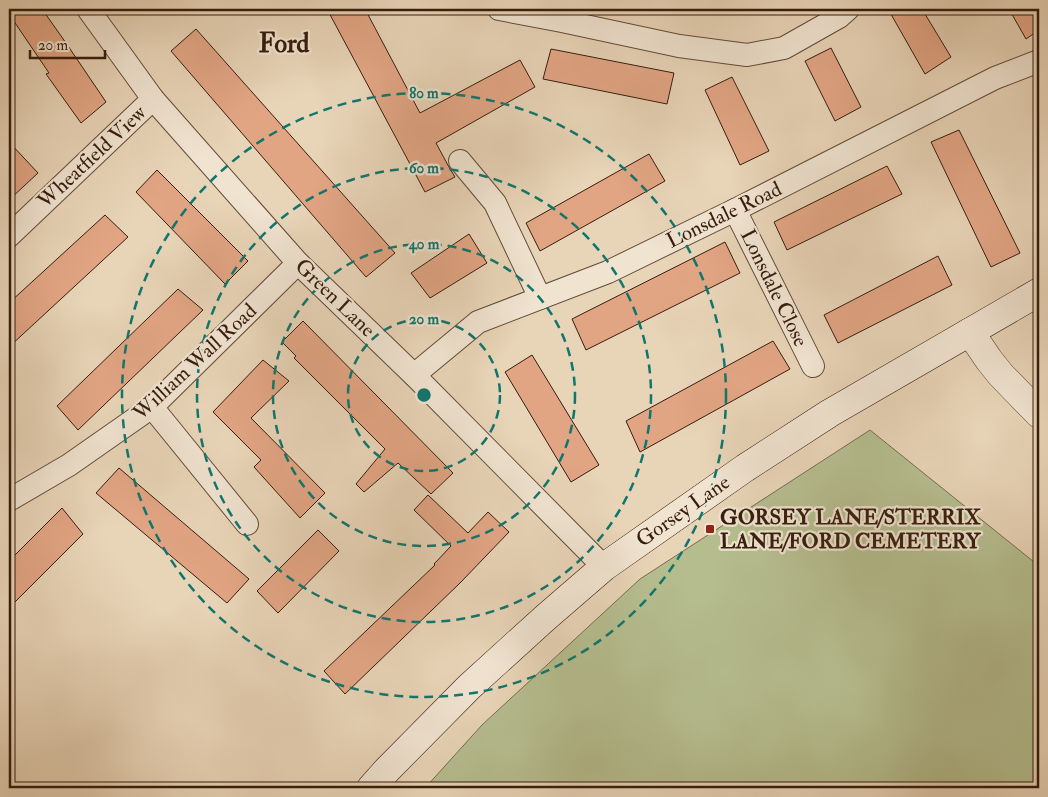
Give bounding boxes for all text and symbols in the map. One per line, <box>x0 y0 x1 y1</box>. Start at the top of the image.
scale bar <box>30 28 105 60</box>
district label: Ford <box>259 28 309 60</box>
text: 20 m <box>38 36 68 55</box>
text: 80 m <box>409 84 439 103</box>
street label: Wheatfield View <box>31 99 153 215</box>
text: 60 m <box>409 159 439 178</box>
street label: Lonsdale Road <box>662 175 787 254</box>
street label: Lonsdale Close <box>734 225 814 351</box>
text: 40 m <box>408 235 440 254</box>
street label: Green Lane <box>289 253 381 343</box>
street label: William Wall Road <box>127 297 263 427</box>
text: 20 m <box>409 310 439 329</box>
centre of rings <box>415 386 433 404</box>
street label: Gorsey Lane <box>631 469 735 553</box>
place label: GORSEY LANE/STERRIX LANE/FORD CEMETERY <box>720 504 982 555</box>
marker: GORSEY LANE/STERRIX LANE/FORD CEMETERY <box>704 523 716 535</box>

